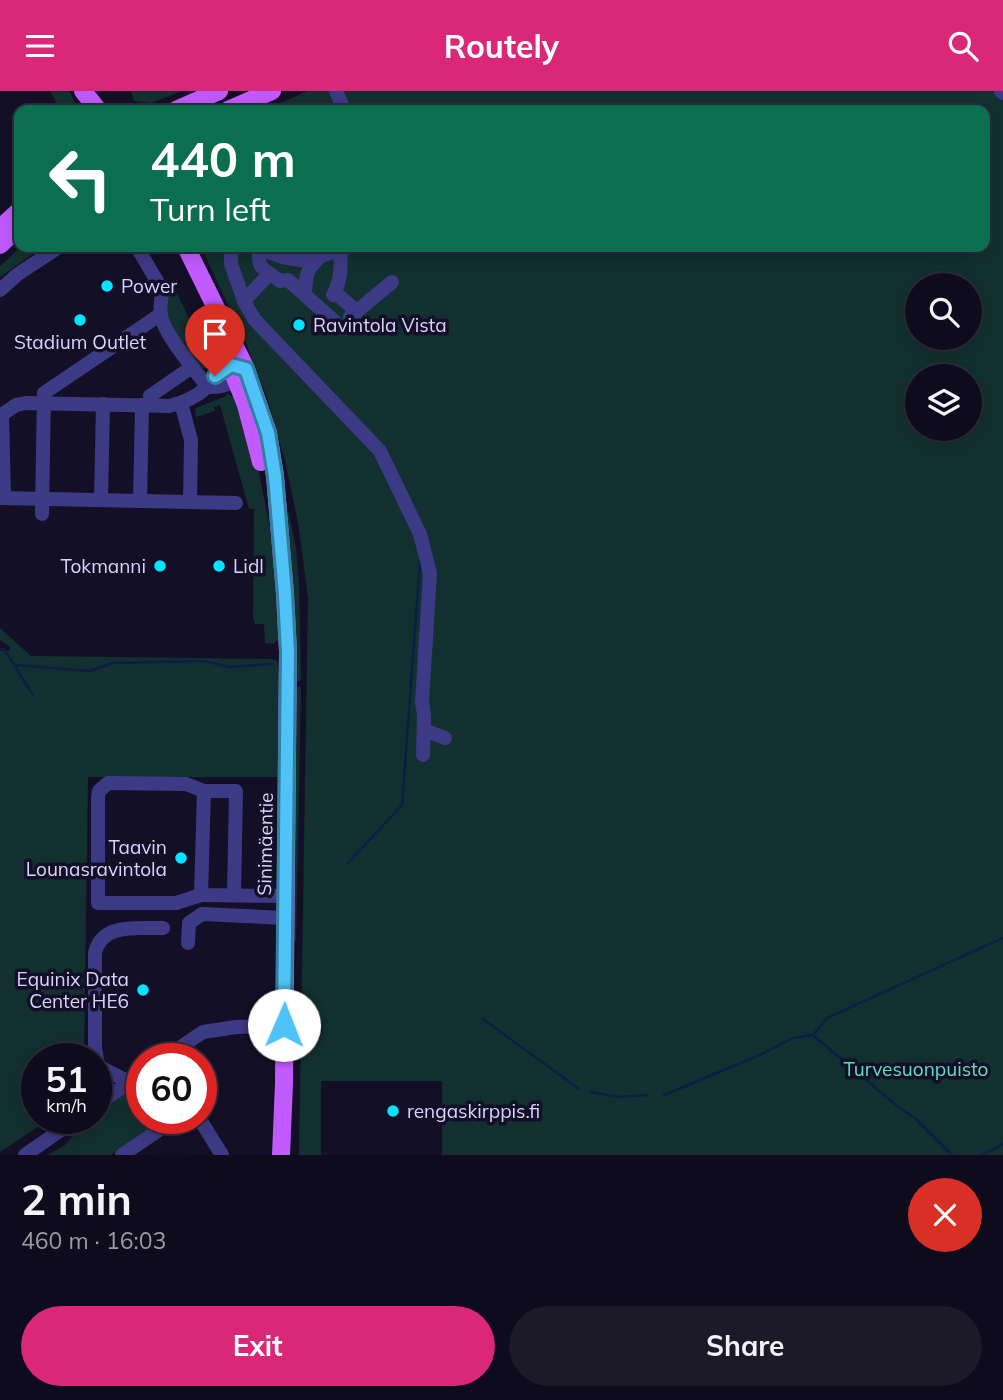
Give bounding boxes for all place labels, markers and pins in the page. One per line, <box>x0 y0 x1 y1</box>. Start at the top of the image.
place label: Power <box>121 274 177 298</box>
marker: Power <box>99 278 115 294</box>
pin <box>185 304 245 376</box>
marker: Stadium Outlet <box>72 312 88 328</box>
place label: Ravintola Vista <box>313 313 447 337</box>
marker: Ravintola Vista <box>291 317 307 333</box>
place label: Stadium Outlet <box>14 330 146 354</box>
place label: Tokmanni <box>60 554 146 578</box>
place label: Lidl <box>233 554 264 578</box>
marker: Tokmanni <box>152 558 168 574</box>
marker: Lidl <box>211 558 227 574</box>
place label: Taavin Lounasravintola <box>26 835 167 881</box>
marker: Taavin Lounasravintola <box>173 850 189 866</box>
place label: Equinix Data Center HE6 <box>17 967 129 1013</box>
marker: Equinix Data Center HE6 <box>135 982 151 998</box>
place label: rengaskirppis.fi <box>407 1099 540 1123</box>
marker: rengaskirppis.fi <box>385 1103 401 1119</box>

